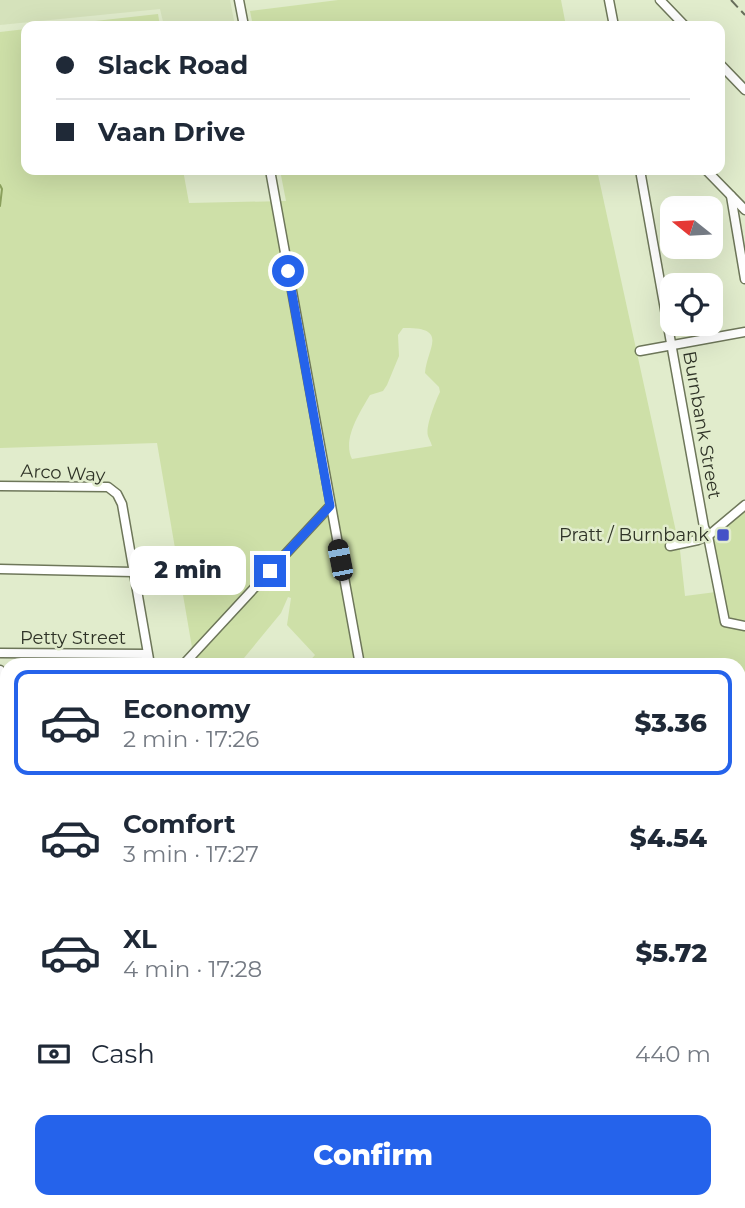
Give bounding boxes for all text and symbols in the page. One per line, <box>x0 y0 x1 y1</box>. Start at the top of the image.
text: Slack Road <box>98 49 248 81</box>
text: Vaan Drive <box>98 116 245 148</box>
north arrow <box>660 196 723 259</box>
map controls <box>660 196 723 336</box>
route start <box>272 255 304 287</box>
button: locate <box>660 273 723 336</box>
street label: Burnbank Street <box>678 349 726 501</box>
street label: Arco Way <box>20 460 106 486</box>
place label: Pratt / Burnbank <box>559 524 709 546</box>
marker: Pratt / Burnbank <box>715 527 731 543</box>
car <box>326 537 355 583</box>
callout: 2 min <box>130 546 246 596</box>
route end <box>254 555 286 587</box>
text: 2 min <box>154 556 222 584</box>
street label: Petty Street <box>20 627 126 649</box>
icon: car <box>39 691 102 754</box>
text: Economy <box>123 693 250 725</box>
text: $3.36 <box>634 707 707 739</box>
text: 2 min · 17:26 <box>123 725 259 753</box>
icon: car <box>39 806 102 869</box>
text: Comfort <box>123 808 235 840</box>
text: $4.54 <box>630 822 707 854</box>
text: 3 min · 17:27 <box>123 840 259 868</box>
icon: car <box>39 921 102 984</box>
text: XL <box>123 923 157 955</box>
text: $5.72 <box>636 937 707 969</box>
text: 4 min · 17:28 <box>123 955 262 983</box>
icon: cash <box>35 1035 73 1073</box>
text: Cash <box>91 1038 155 1070</box>
text: 440 m <box>635 1040 711 1068</box>
button: Confirm <box>35 1115 711 1195</box>

